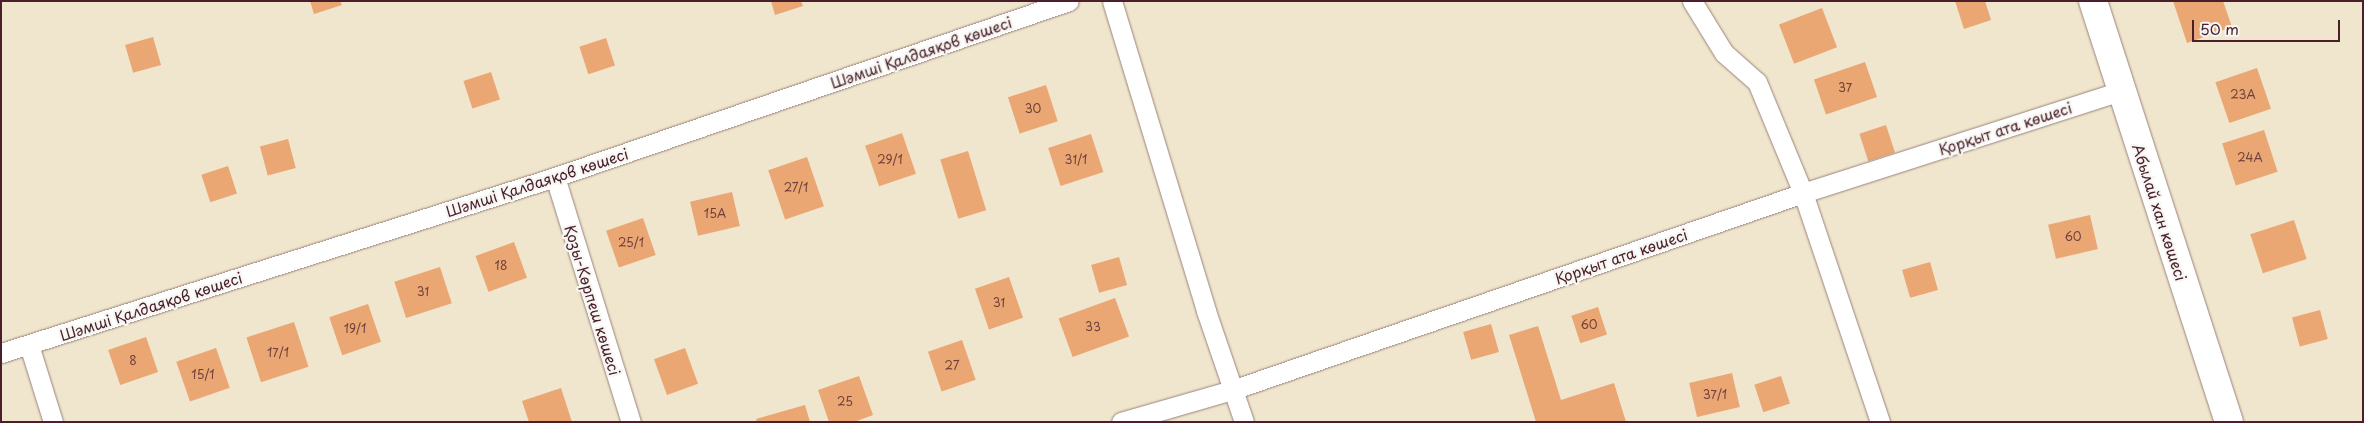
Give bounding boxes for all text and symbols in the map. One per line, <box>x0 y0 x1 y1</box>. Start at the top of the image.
scale bar <box>2194 10 2342 42</box>
street label: Шәмші Қалдаяқов көшесі <box>827 12 1015 92</box>
text: 50 m <box>2200 17 2239 40</box>
house number: 37 <box>1838 81 1852 95</box>
house number: 23А <box>2230 88 2256 102</box>
street label: Қорқыт ата көшесі <box>1936 98 2074 158</box>
house number: 30 <box>1025 102 1041 116</box>
street label: Абылай хан көшесі <box>2129 141 2191 283</box>
street label: Шәмші Қалдаяқов көшесі <box>443 144 631 220</box>
house number: 24А <box>2237 151 2263 165</box>
house number: 29/1 <box>877 153 903 167</box>
house number: 31/1 <box>1065 153 1087 167</box>
house number: 27/1 <box>784 181 808 195</box>
house number: 15А <box>704 207 726 221</box>
street label: Қозы-Көрпеш көшесі <box>561 222 625 378</box>
street label: Қорқыт ата көшесі <box>1552 225 1690 287</box>
house number: 60 <box>2064 230 2082 244</box>
house number: 25/1 <box>618 236 644 250</box>
house number: 18 <box>495 259 507 273</box>
street label: Шәмші Қалдаяқов көшесі <box>57 268 245 344</box>
house number: 31 <box>417 285 429 299</box>
house number: 31 <box>993 296 1005 310</box>
house number: 60 <box>1580 318 1598 332</box>
house number: 33 <box>1085 320 1101 334</box>
house number: 19/1 <box>344 322 366 336</box>
house number: 17/1 <box>267 346 289 360</box>
house number: 8 <box>129 354 137 368</box>
house number: 27 <box>945 359 959 373</box>
house number: 15/1 <box>191 368 215 382</box>
house number: 37/1 <box>1703 388 1727 402</box>
house number: 25 <box>837 395 853 409</box>

